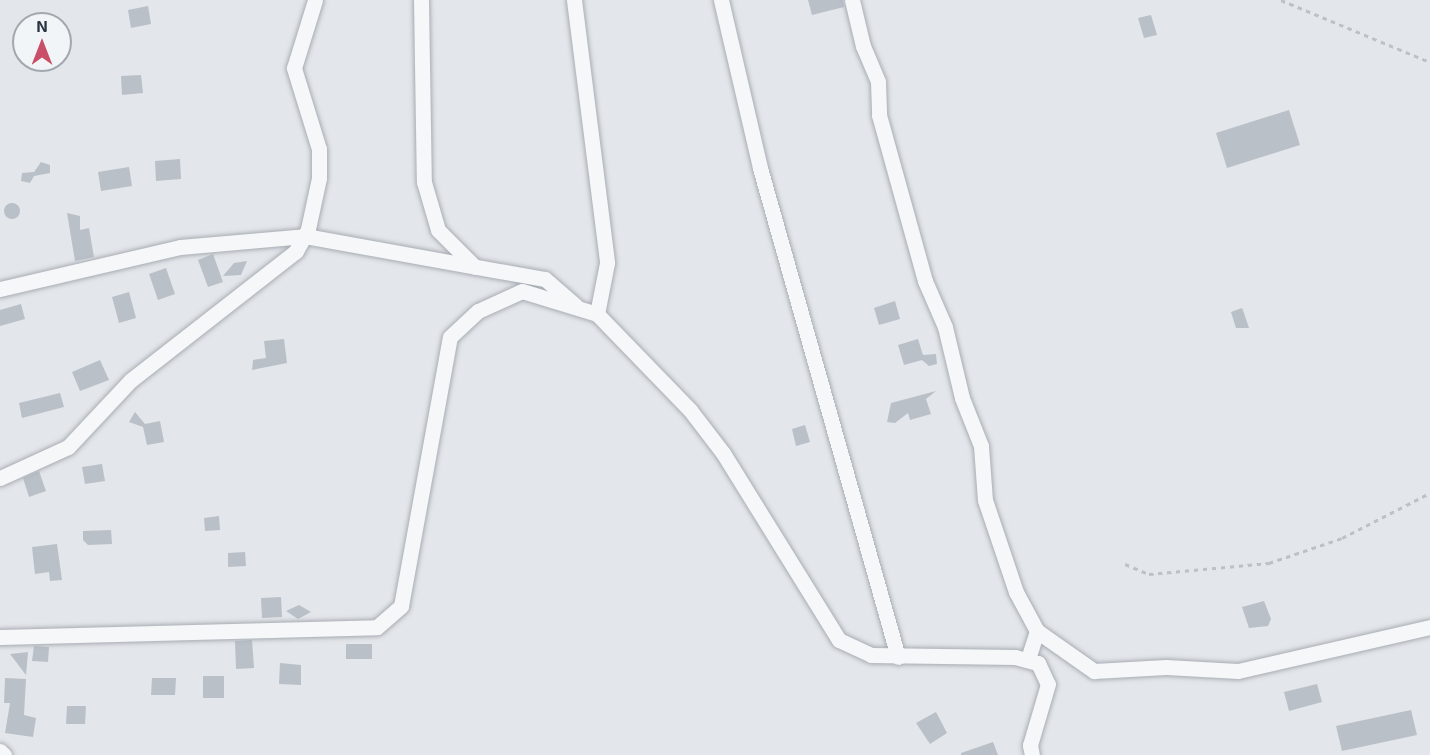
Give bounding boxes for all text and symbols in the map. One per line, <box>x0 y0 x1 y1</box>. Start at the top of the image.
north arrow <box>12 12 72 72</box>
text: N <box>36 16 48 35</box>

